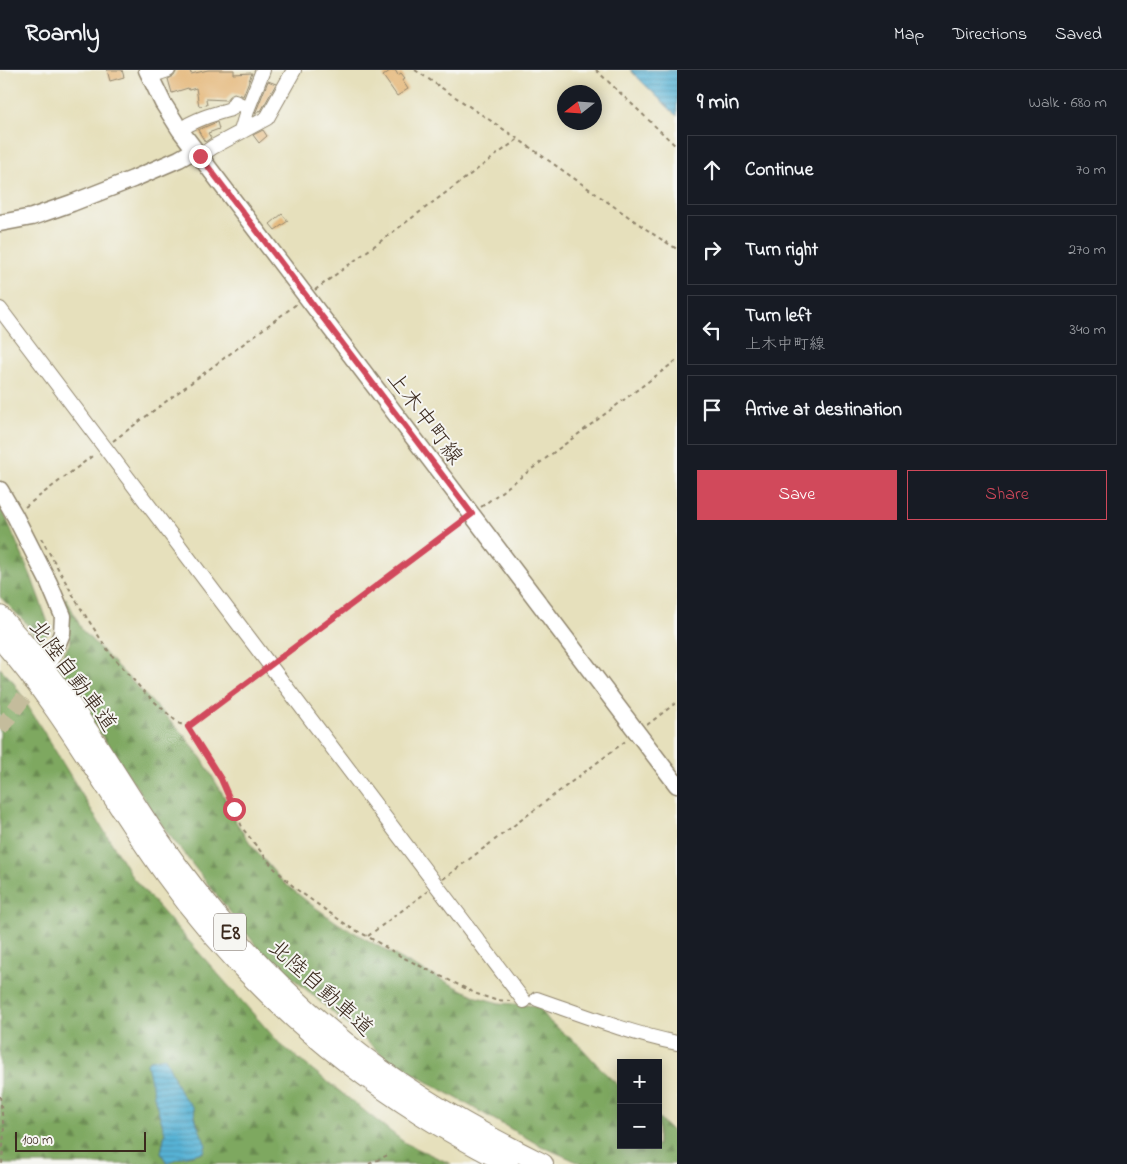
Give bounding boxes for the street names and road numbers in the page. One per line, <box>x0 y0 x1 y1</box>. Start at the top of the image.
street label: 上木中町線 <box>378 365 469 472</box>
street label: 北陸自動車道 <box>20 614 123 740</box>
road number: E8 <box>214 914 246 950</box>
street label: 北陸自動車道 <box>260 933 380 1045</box>

